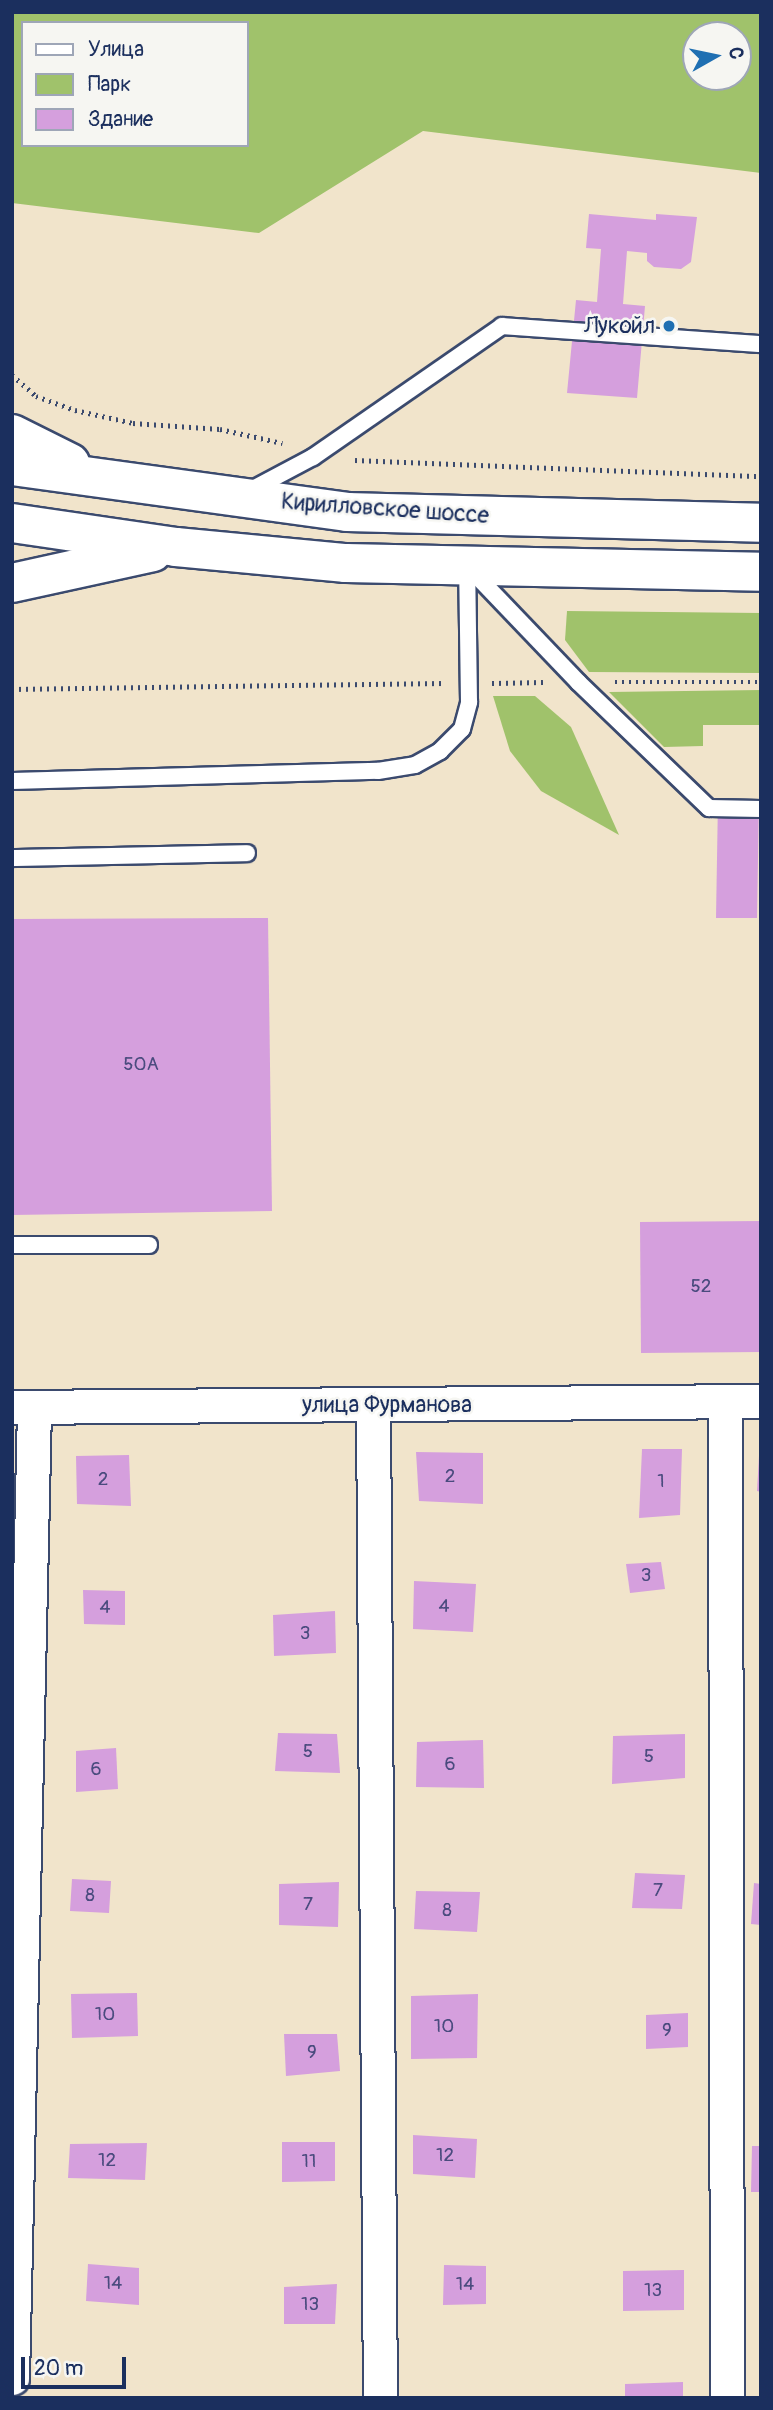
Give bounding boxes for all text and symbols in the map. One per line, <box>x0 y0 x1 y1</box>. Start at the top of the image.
legend <box>21 21 248 147</box>
north arrow <box>682 21 752 91</box>
text: Улица <box>88 36 144 63</box>
text: С <box>723 45 749 61</box>
text: Парк <box>88 71 131 98</box>
text: Здание <box>88 106 153 133</box>
place label: Лукойл <box>584 312 655 340</box>
marker: Лукойл <box>661 318 677 334</box>
street label: Кирилловское шоссе <box>280 488 490 530</box>
house number: 50А <box>123 1054 159 1076</box>
house number: 52 <box>691 1276 711 1298</box>
street label: улица Фурманова <box>302 1391 472 1419</box>
house number: 2 <box>445 1466 455 1488</box>
house number: 2 <box>98 1469 108 1491</box>
house number: 1 <box>657 1471 665 1493</box>
house number: 3 <box>641 1565 651 1587</box>
house number: 4 <box>438 1596 450 1618</box>
house number: 4 <box>99 1597 111 1619</box>
house number: 3 <box>300 1623 310 1645</box>
house number: 5 <box>303 1741 313 1763</box>
house number: 5 <box>644 1746 654 1768</box>
house number: 6 <box>444 1754 456 1776</box>
house number: 6 <box>90 1759 102 1781</box>
house number: 7 <box>653 1880 663 1902</box>
house number: 8 <box>85 1885 95 1907</box>
house number: 7 <box>303 1894 313 1916</box>
house number: 8 <box>442 1900 452 1922</box>
house number: 10 <box>95 2004 115 2026</box>
house number: 10 <box>434 2016 454 2038</box>
house number: 9 <box>662 2020 672 2042</box>
house number: 9 <box>307 2042 317 2064</box>
house number: 12 <box>436 2145 454 2167</box>
house number: 12 <box>98 2150 116 2172</box>
house number: 11 <box>302 2151 316 2173</box>
house number: 14 <box>104 2273 122 2295</box>
house number: 14 <box>456 2274 474 2296</box>
house number: 13 <box>644 2280 662 2302</box>
house number: 13 <box>301 2294 319 2316</box>
scale bar <box>24 2344 130 2388</box>
text: 20 m <box>34 2355 83 2382</box>

